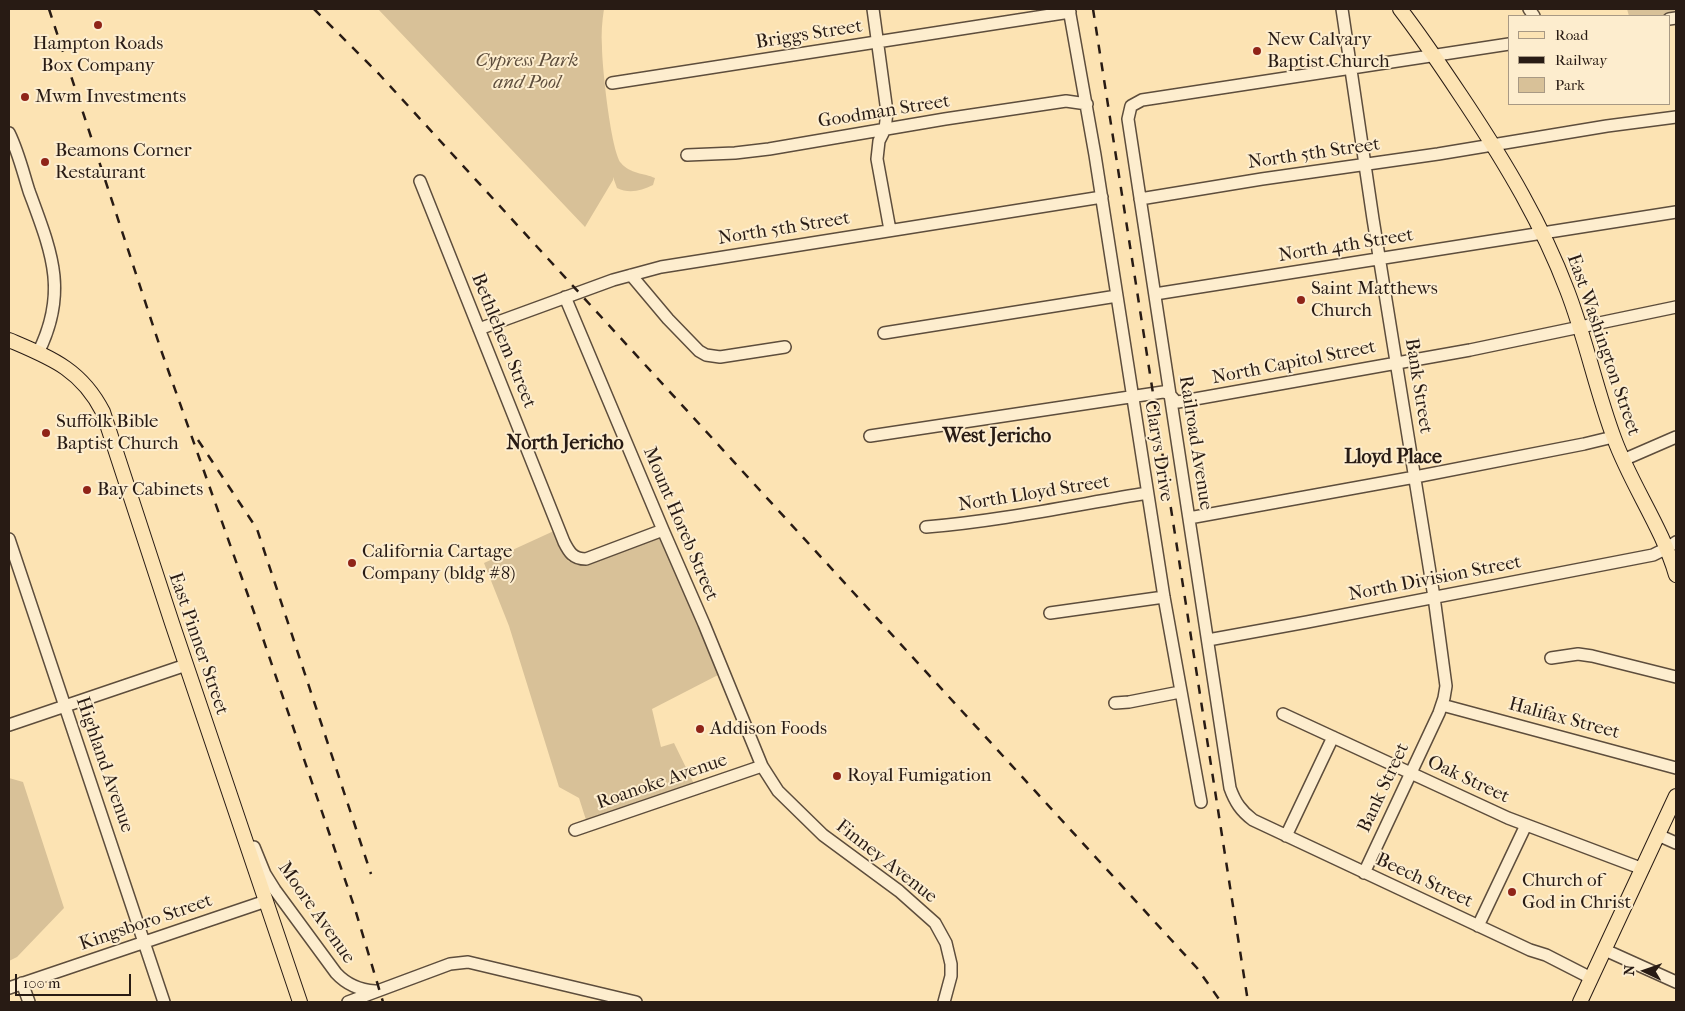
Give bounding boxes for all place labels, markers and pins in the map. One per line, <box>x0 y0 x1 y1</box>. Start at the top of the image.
marker: Hampton Roads Box Company <box>92 19 104 31</box>
place label: New Calvary Baptist Church <box>1267 29 1390 73</box>
place label: Hampton Roads Box Company <box>33 33 163 77</box>
marker: New Calvary Baptist Church <box>1251 45 1263 57</box>
place label: Mwm Investments <box>35 86 186 108</box>
marker: Mwm Investments <box>19 91 31 103</box>
place label: Beamons Corner Restaurant <box>55 140 192 184</box>
marker: Beamons Corner Restaurant <box>39 156 51 168</box>
place label: Saint Matthews Church <box>1311 278 1438 322</box>
marker: Saint Matthews Church <box>1295 294 1307 306</box>
place label: Suffolk Bible Baptist Church <box>56 411 179 455</box>
marker: Suffolk Bible Baptist Church <box>40 427 52 439</box>
place label: Bay Cabinets <box>97 479 203 501</box>
marker: Bay Cabinets <box>81 484 93 496</box>
place label: California Cartage Company (bldg #8) <box>362 541 516 585</box>
marker: California Cartage Company (bldg #8) <box>346 557 358 569</box>
place label: Addison Foods <box>710 718 827 740</box>
marker: Addison Foods <box>694 723 706 735</box>
place label: Royal Fumigation <box>847 765 992 787</box>
marker: Royal Fumigation <box>831 770 843 782</box>
place label: Church of God in Christ <box>1522 870 1631 914</box>
marker: Church of God in Christ <box>1506 886 1518 898</box>

